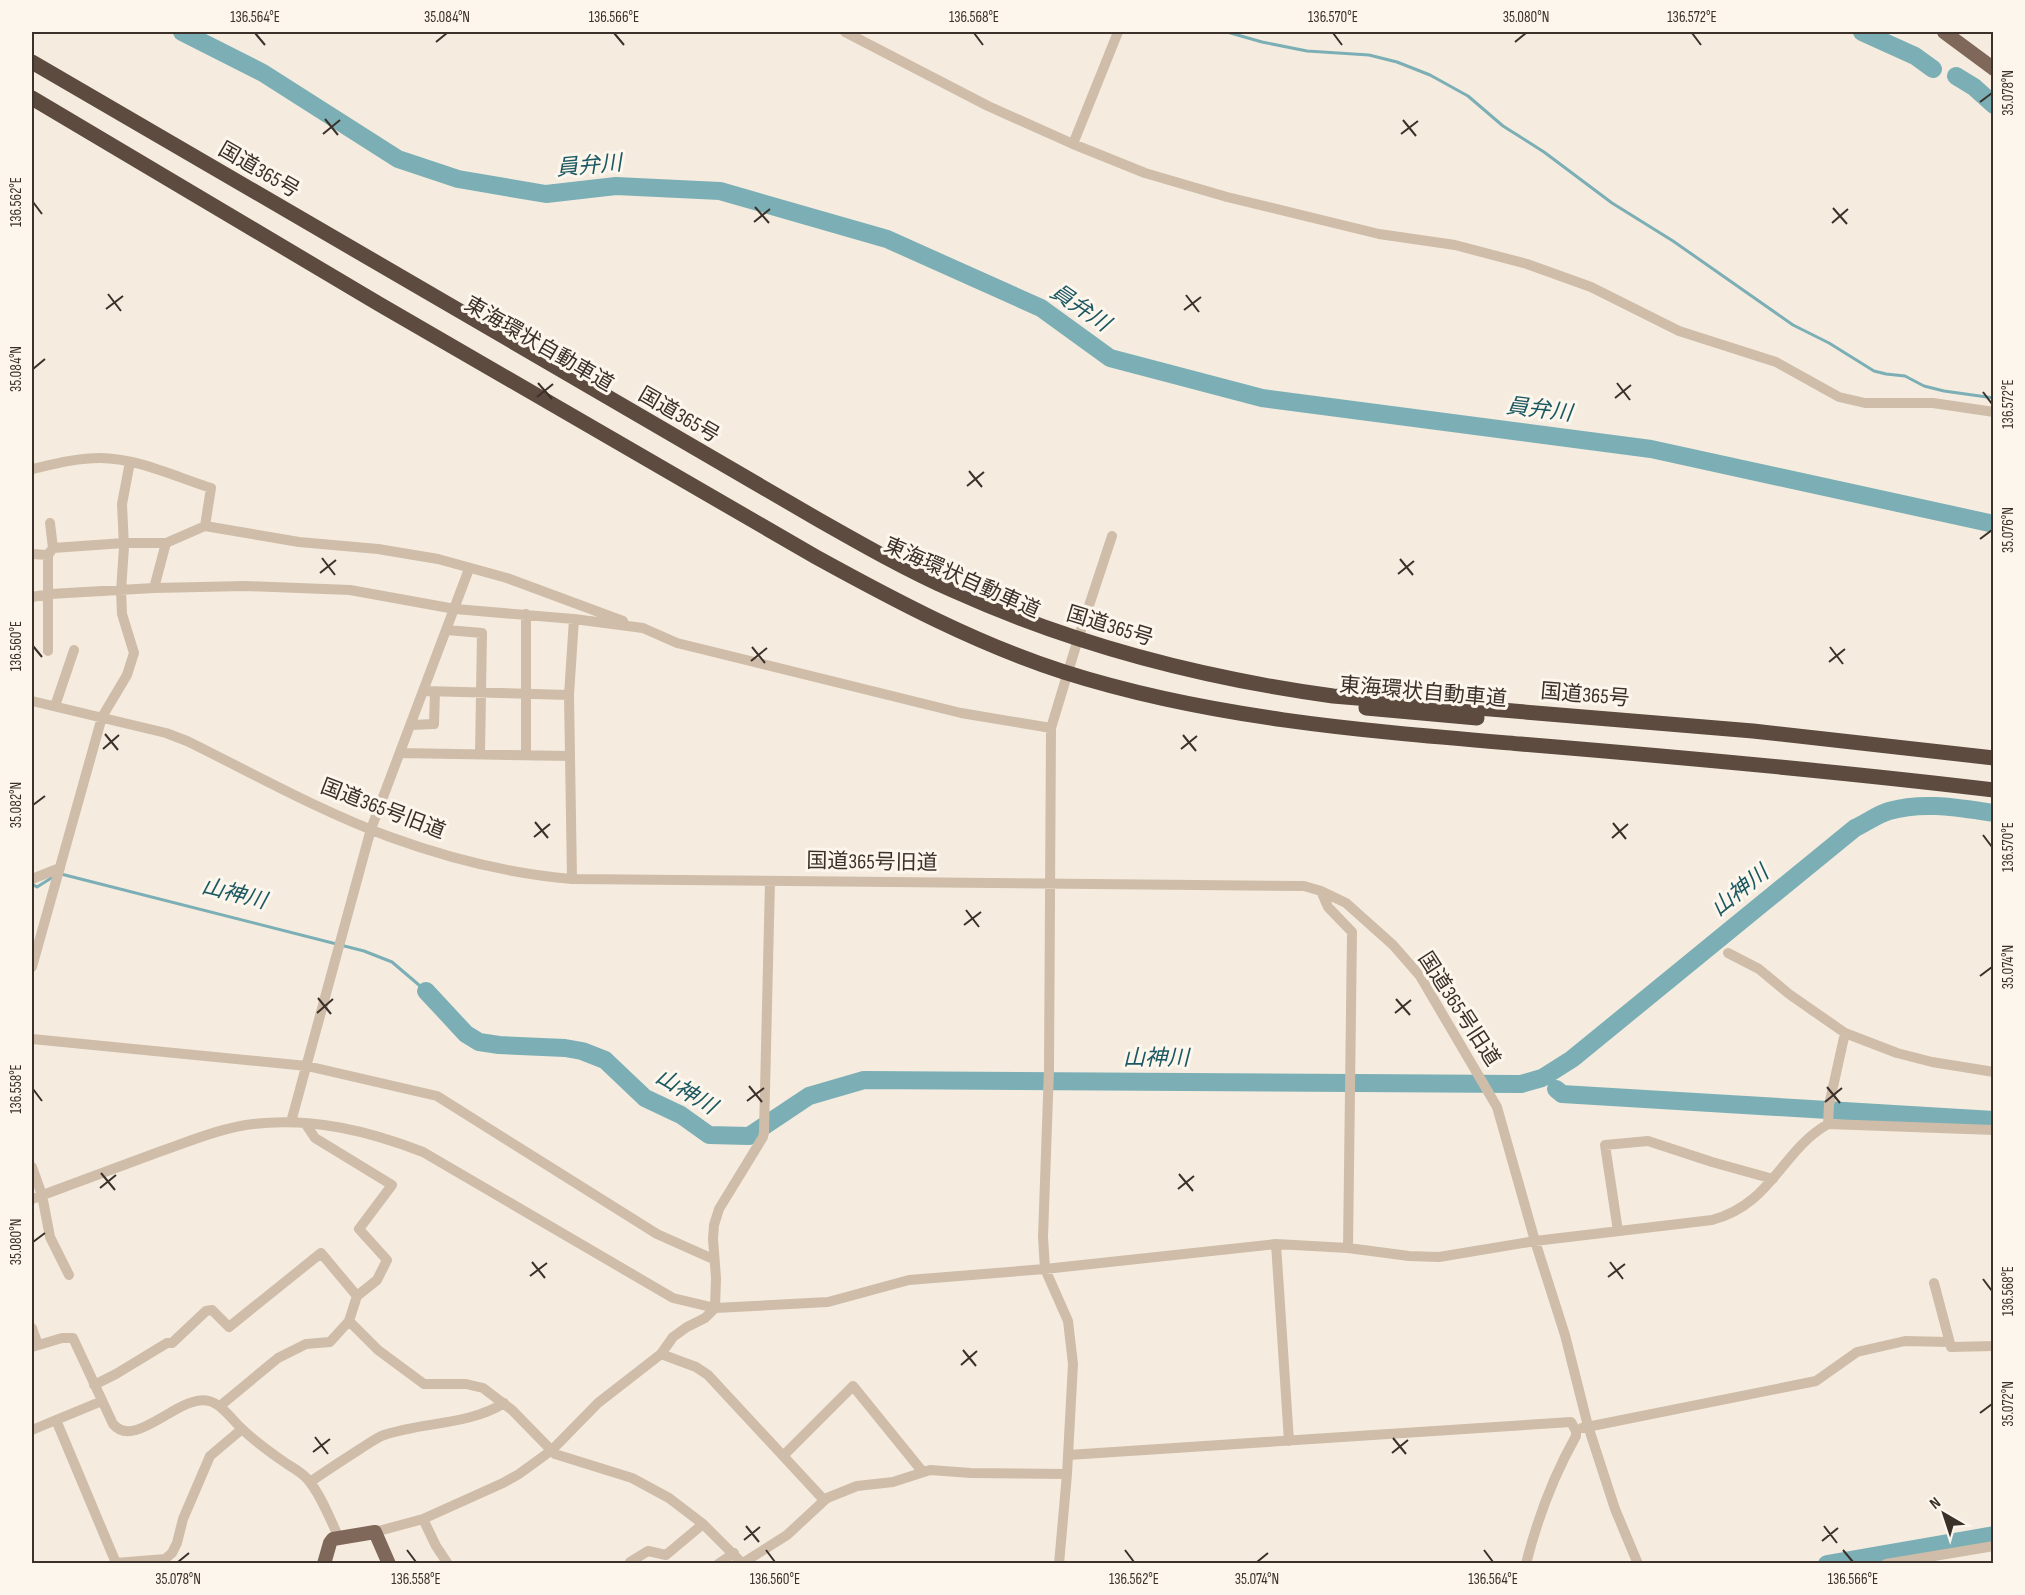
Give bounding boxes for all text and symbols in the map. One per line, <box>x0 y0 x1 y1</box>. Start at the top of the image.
text: 136.564°E <box>230 8 280 27</box>
text: 35.084°N <box>424 8 470 27</box>
text: 136.566°E <box>589 8 639 27</box>
text: 136.568°E <box>949 8 999 27</box>
text: 136.570°E <box>1308 8 1358 27</box>
text: 35.080°N <box>1503 8 1549 27</box>
text: 136.572°E <box>1667 8 1717 27</box>
text: 35.078°N <box>1999 70 2018 116</box>
street label: 国道365号 <box>214 137 304 203</box>
water label: 員弁川 <box>555 150 625 182</box>
text: 136.562°E <box>7 177 26 227</box>
water label: 員弁川 <box>1045 278 1117 339</box>
street label: 東海環状自動車道 <box>460 291 618 397</box>
text: 35.084°N <box>7 346 26 392</box>
text: 136.572°E <box>1999 379 2018 429</box>
street label: 国道365号 <box>634 382 724 448</box>
water label: 員弁川 <box>1505 393 1575 428</box>
text: 35.076°N <box>1999 507 2018 553</box>
street label: 東海環状自動車道 <box>880 532 1044 624</box>
street label: 国道365号 <box>1064 601 1156 651</box>
text: 136.560°E <box>7 621 26 671</box>
street label: 東海環状自動車道 <box>1338 672 1508 712</box>
street label: 国道365号 <box>1539 679 1631 711</box>
street label: 国道365号旧道 <box>317 774 449 844</box>
text: 35.082°N <box>7 782 26 828</box>
text: 136.570°E <box>1999 822 2018 872</box>
street label: 国道365号旧道 <box>806 848 938 876</box>
water label: 山神川 <box>1706 858 1776 922</box>
water label: 山神川 <box>199 873 271 916</box>
text: 35.074°N <box>1999 945 2018 989</box>
street label: 国道365号旧道 <box>1413 947 1505 1071</box>
water label: 山神川 <box>1123 1045 1191 1072</box>
water label: 山神川 <box>651 1063 723 1122</box>
text: 136.558°E <box>7 1064 26 1114</box>
text: 35.080°N <box>7 1219 26 1265</box>
text: 136.568°E <box>1999 1266 2018 1316</box>
text: 35.072°N <box>1999 1381 2018 1427</box>
north arrow <box>1914 1484 1974 1544</box>
text: N <box>1926 1493 1945 1514</box>
text: 35.078°N <box>155 1570 201 1589</box>
text: 136.558°E <box>391 1570 441 1589</box>
text: 136.560°E <box>750 1570 800 1589</box>
text: 136.562°E <box>1109 1570 1159 1589</box>
text: 35.074°N <box>1235 1570 1279 1589</box>
text: 136.564°E <box>1468 1570 1518 1589</box>
text: 136.566°E <box>1828 1570 1878 1589</box>

